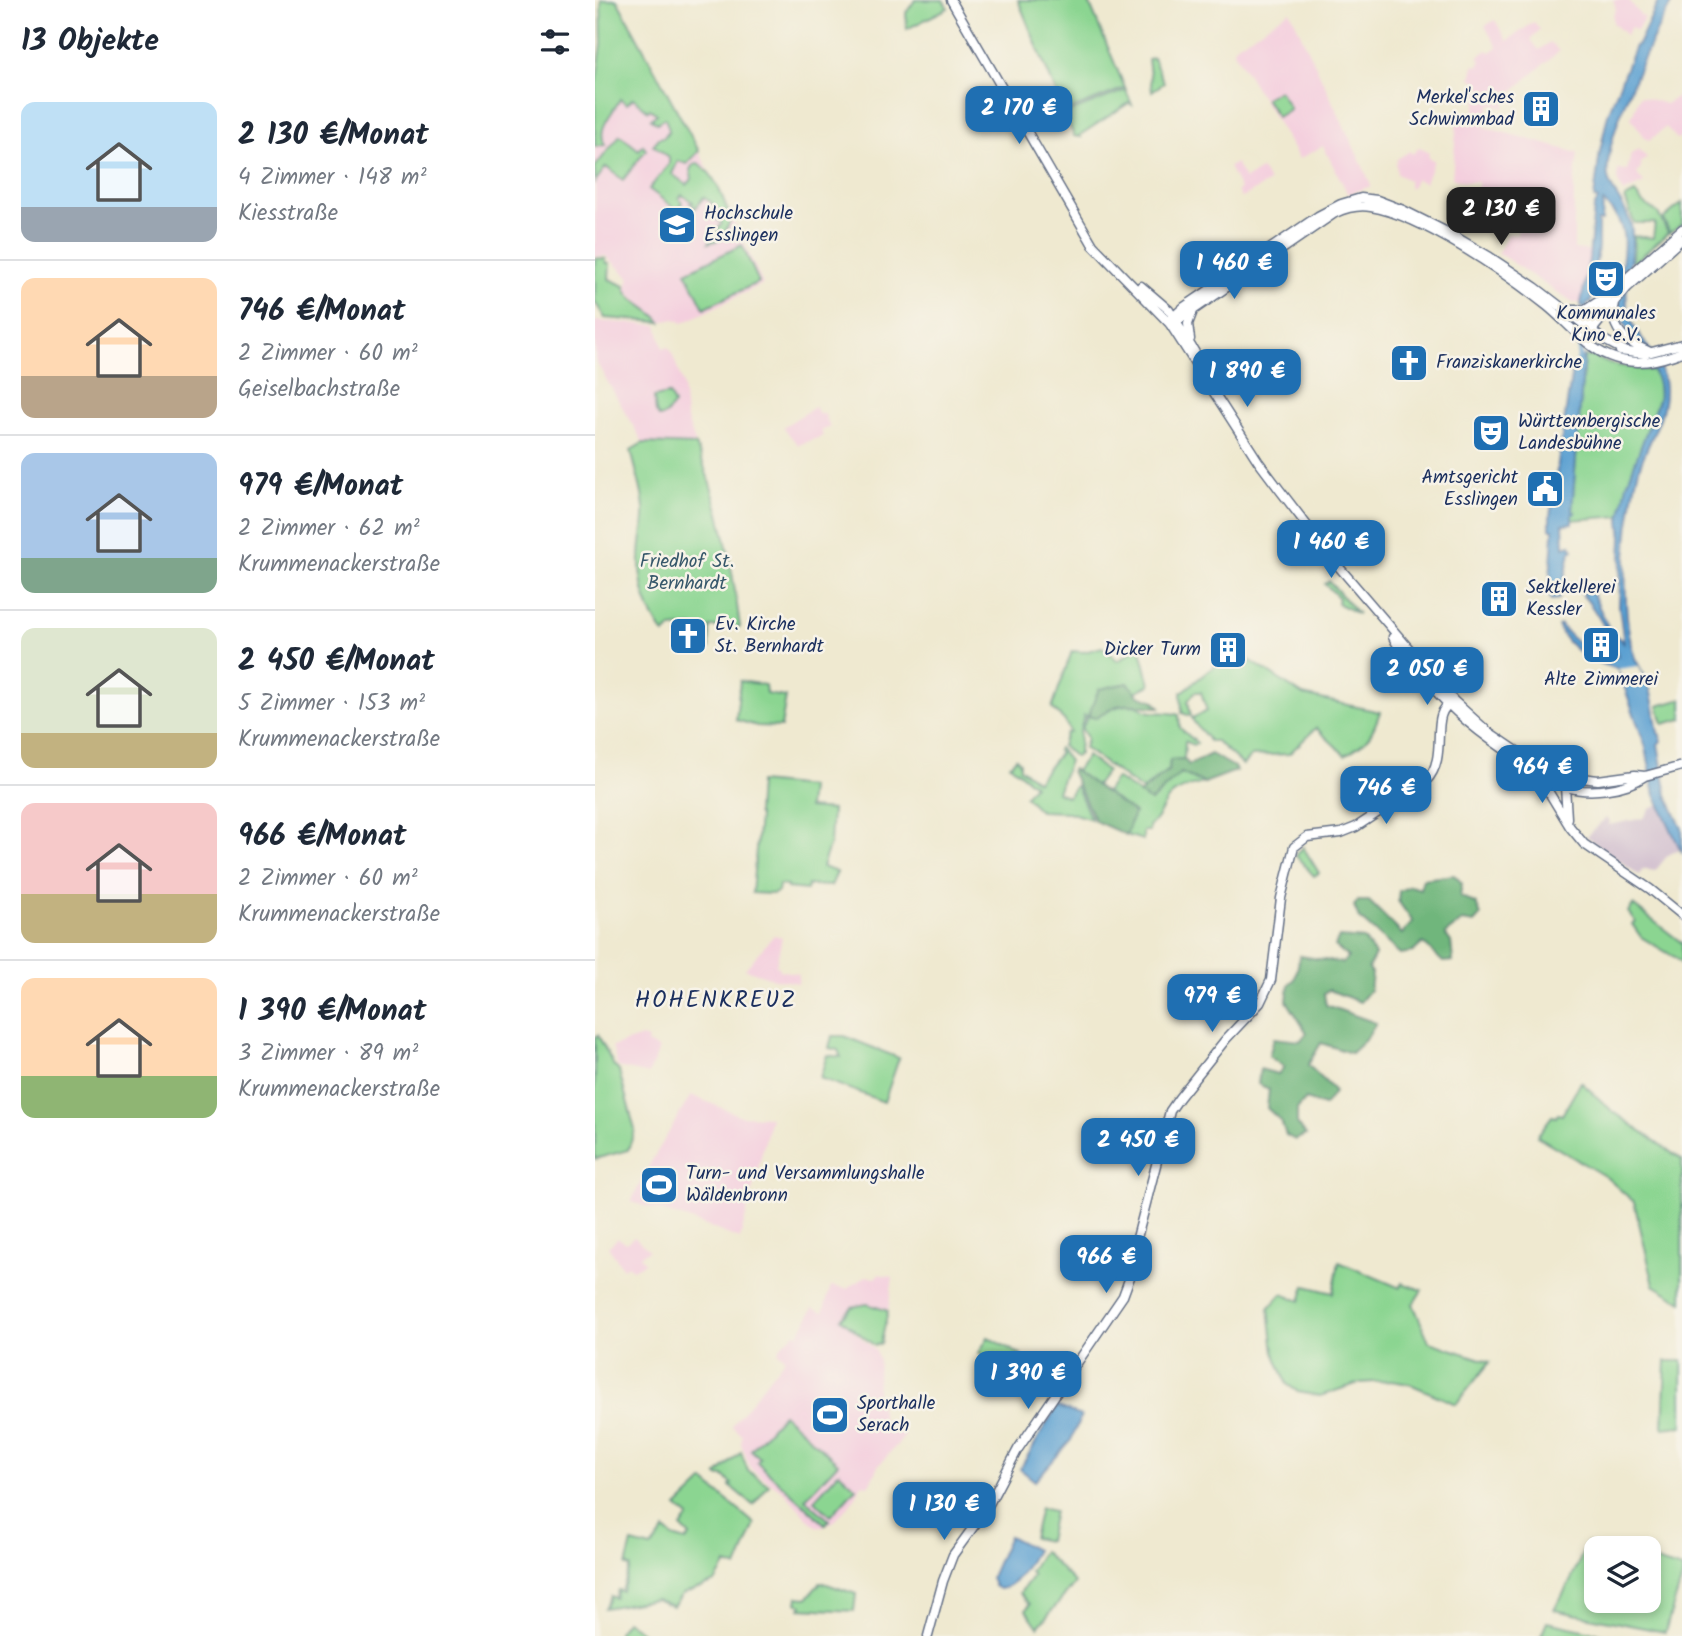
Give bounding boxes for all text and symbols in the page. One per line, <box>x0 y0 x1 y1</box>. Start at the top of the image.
text: 13 Objekte <box>21 18 159 66</box>
icon: filters <box>536 23 574 61</box>
place label: Merkel'sches Schwimmbad <box>1409 83 1515 135</box>
pin: 2 170 € <box>954 86 1084 146</box>
building icon: Merkel'sches Schwimmbad <box>1520 88 1562 130</box>
text: 2 170 € <box>981 91 1057 127</box>
text: 2 130 €/Monat <box>238 112 429 160</box>
icon: home <box>77 130 161 214</box>
text: 4 Zimmer · 148 m² <box>238 160 426 196</box>
pin: 2 130 € <box>1436 188 1566 247</box>
text: 2 130 € <box>1462 192 1540 228</box>
text: Kiesstraße <box>238 196 338 232</box>
place label: Hochschule Esslingen <box>704 199 794 251</box>
school or university icon: Hochschule Esslingen <box>656 204 698 246</box>
pin: 1 460 € <box>1169 242 1299 301</box>
text: 1 460 € <box>1196 246 1272 282</box>
theatre icon: Kommunales Kino e.V. <box>1585 258 1627 300</box>
text: 746 €/Monat <box>238 288 406 336</box>
place label: Kommunales Kino e.V. <box>1556 299 1656 351</box>
icon: home <box>77 306 161 390</box>
text: 2 Zimmer · 60 m² <box>238 336 418 372</box>
church icon: Franziskanerkirche <box>1388 342 1430 384</box>
place label: Franziskanerkirche <box>1436 348 1582 378</box>
pin: 1 890 € <box>1182 350 1312 409</box>
text: 1 890 € <box>1209 354 1285 390</box>
text: Geiselbachstraße <box>238 372 400 408</box>
place label: Württembergische Landesbühne <box>1518 407 1661 459</box>
theatre icon: Württembergische Landesbühne <box>1470 412 1512 454</box>
text: 979 €/Monat <box>238 463 403 511</box>
place label: Amtsgericht Esslingen <box>1421 463 1519 515</box>
public building icon: Amtsgericht Esslingen <box>1524 468 1566 510</box>
icon: home <box>77 481 161 565</box>
text: 2 Zimmer · 62 m² <box>238 511 420 547</box>
pin: 1 460 € <box>1266 520 1396 580</box>
text: 1 460 € <box>1293 525 1369 561</box>
text: Krummenackerstraße <box>238 547 440 583</box>
park label: Friedhof St. Bernhardt <box>640 547 734 599</box>
place label: Sektkellerei Kessler <box>1526 573 1617 625</box>
building icon: Sektkellerei Kessler <box>1478 578 1520 620</box>
place label: Ev. Kirche St. Bernhardt <box>715 610 824 662</box>
church icon: Ev. Kirche St. Bernhardt <box>667 615 709 657</box>
building icon: Alte Zimmerei <box>1580 624 1622 666</box>
building icon: Dicker Turm <box>1207 629 1249 671</box>
place label: Dicker Turm <box>1104 635 1201 665</box>
text: 2 450 €/Monat <box>238 638 435 686</box>
pin: 2 050 € <box>1362 648 1492 707</box>
text: 2 050 € <box>1387 652 1467 688</box>
icon: home <box>77 656 161 740</box>
place label: Alte Zimmerei <box>1544 665 1660 695</box>
text: 5 Zimmer · 153 m² <box>238 686 425 722</box>
text: Krummenackerstraße <box>238 722 440 758</box>
pin: 964 € <box>1493 746 1591 805</box>
text: 964 € <box>1512 750 1572 786</box>
pin: 746 € <box>1337 766 1435 826</box>
text: 746 € <box>1356 771 1416 807</box>
text: 966 €/Monat <box>238 813 407 861</box>
icon: home <box>77 831 161 915</box>
text: 2 Zimmer · 60 m² <box>238 861 418 897</box>
text: Krummenackerstraße <box>238 897 440 933</box>
pin: 979 € <box>1163 974 1261 1034</box>
text: 979 € <box>1183 979 1241 1015</box>
district label: HOHENKREUZ <box>635 983 797 1019</box>
text: 1 390 €/Monat <box>238 988 426 1036</box>
icon: home <box>77 1006 161 1090</box>
text: 3 Zimmer · 89 m² <box>238 1036 418 1072</box>
text: Krummenackerstraße <box>238 1072 440 1108</box>
pin: 2 450 € <box>1073 1118 1203 1178</box>
text: 2 450 € <box>1097 1123 1179 1159</box>
place label: Turn- und Versammlungshalle Wäldenbronn <box>686 1159 925 1211</box>
sports icon: Turn- und Versammlungshalle Wäldenbronn <box>638 1164 680 1206</box>
pin: 966 € <box>1057 1236 1155 1295</box>
text: 966 € <box>1076 1240 1136 1276</box>
pin: 1 390 € <box>963 1352 1093 1411</box>
text: 1 390 € <box>990 1356 1066 1392</box>
place label: Sporthalle Serach <box>857 1389 936 1441</box>
sports icon: Sporthalle Serach <box>809 1394 851 1436</box>
pin: 1 130 € <box>879 1482 1009 1542</box>
text: 1 130 € <box>909 1487 979 1523</box>
map controls <box>1584 1536 1661 1613</box>
button: layers <box>1584 1536 1661 1613</box>

